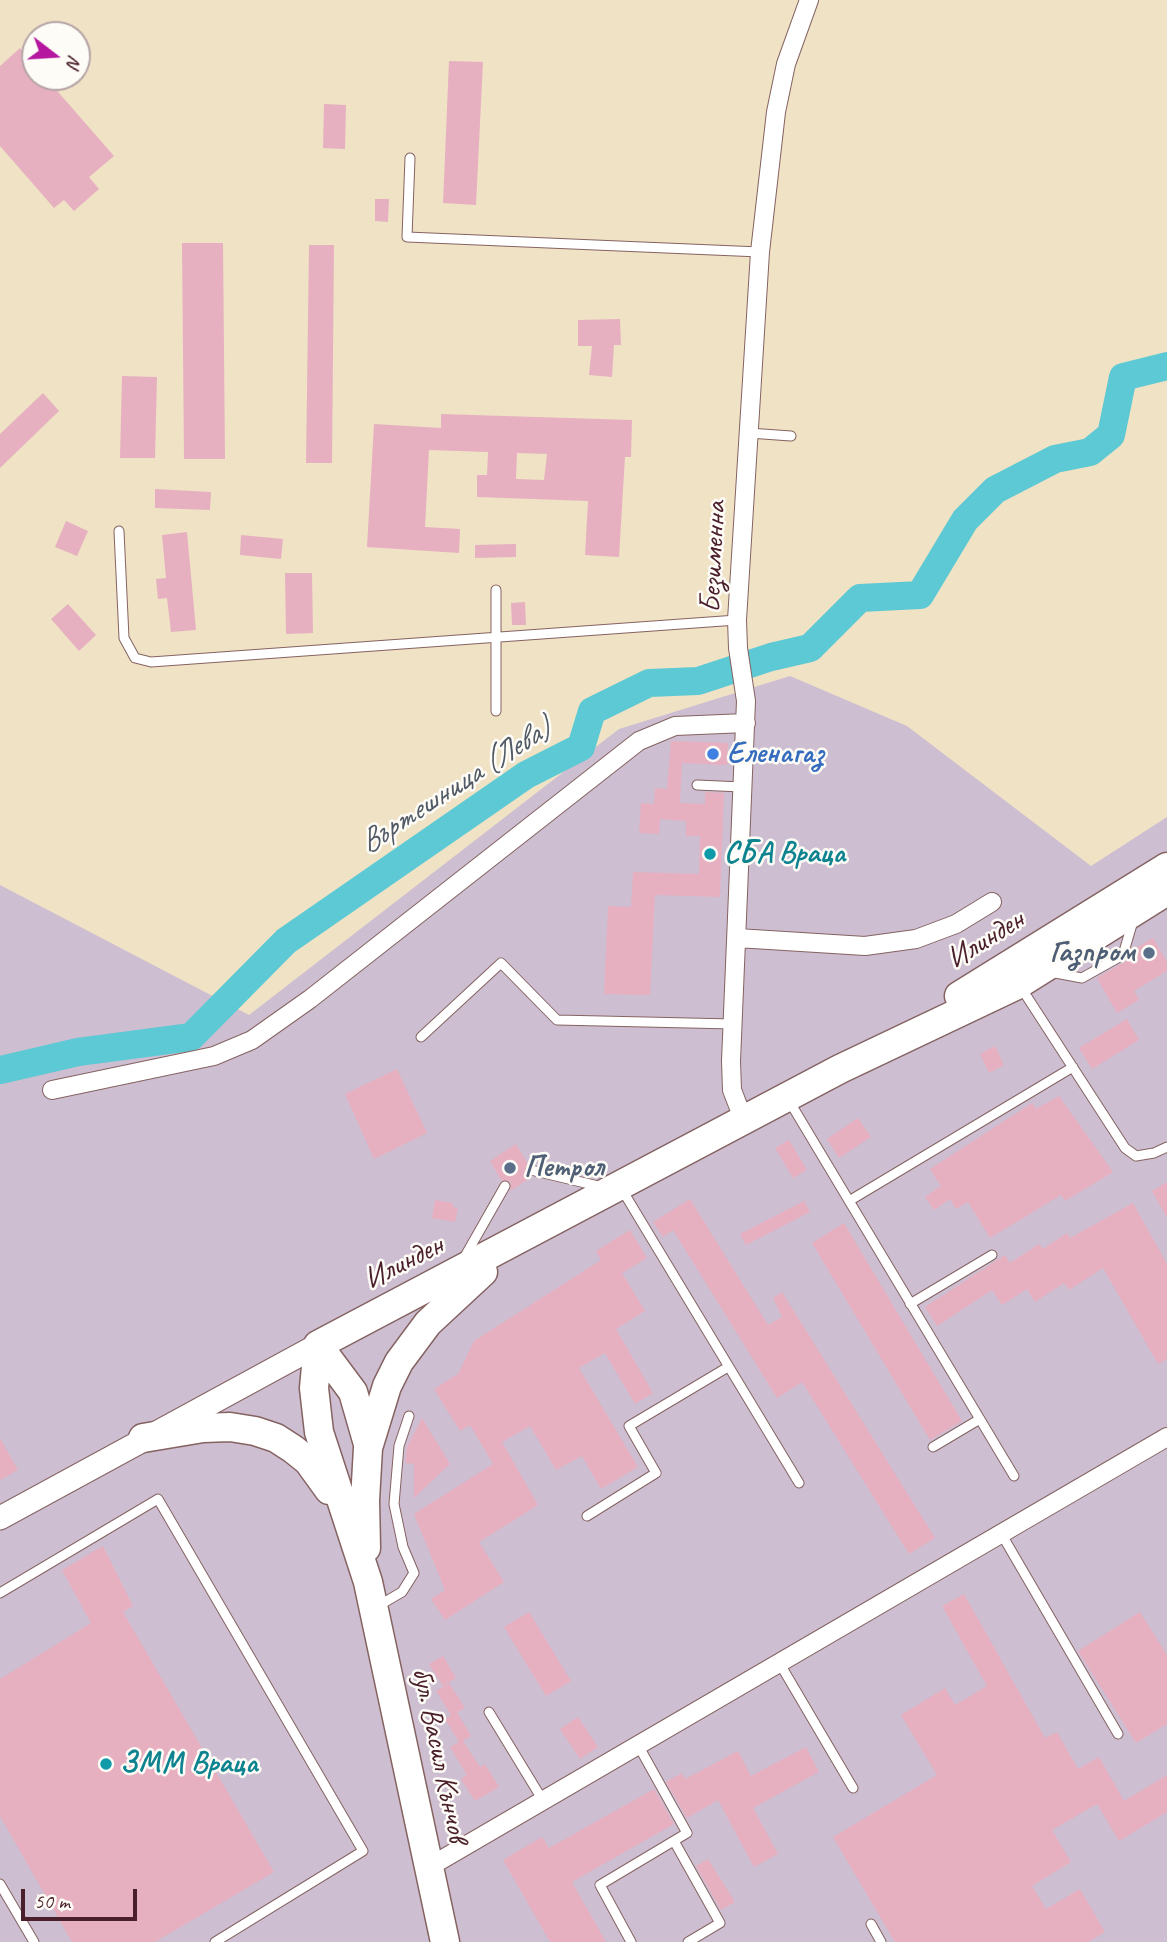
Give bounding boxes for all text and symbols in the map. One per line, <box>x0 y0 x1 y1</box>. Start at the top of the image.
north arrow <box>21 21 91 91</box>
text: N <box>61 52 87 71</box>
street label: Безименна <box>693 500 735 614</box>
water label: Въртешница (Лева) <box>353 711 557 863</box>
place label: Еленагаз <box>727 736 824 772</box>
marker: Еленагаз <box>705 746 721 762</box>
place label: СБА Враца <box>724 836 845 872</box>
marker: СБА Враца <box>702 846 718 862</box>
street label: Илинден <box>941 902 1031 978</box>
place label: Газпром <box>1050 935 1135 971</box>
marker: Газпром <box>1141 945 1157 961</box>
place label: Петрол <box>524 1150 604 1186</box>
marker: Петрол <box>502 1160 518 1176</box>
street label: Илинден <box>358 1228 450 1298</box>
street label: бул. Васил Кънчов <box>403 1664 475 1846</box>
place label: ЗММ Враца <box>120 1746 258 1782</box>
marker: ЗММ Враца <box>98 1756 114 1772</box>
scale bar <box>24 1876 140 1920</box>
text: 50 m <box>34 1888 70 1914</box>

